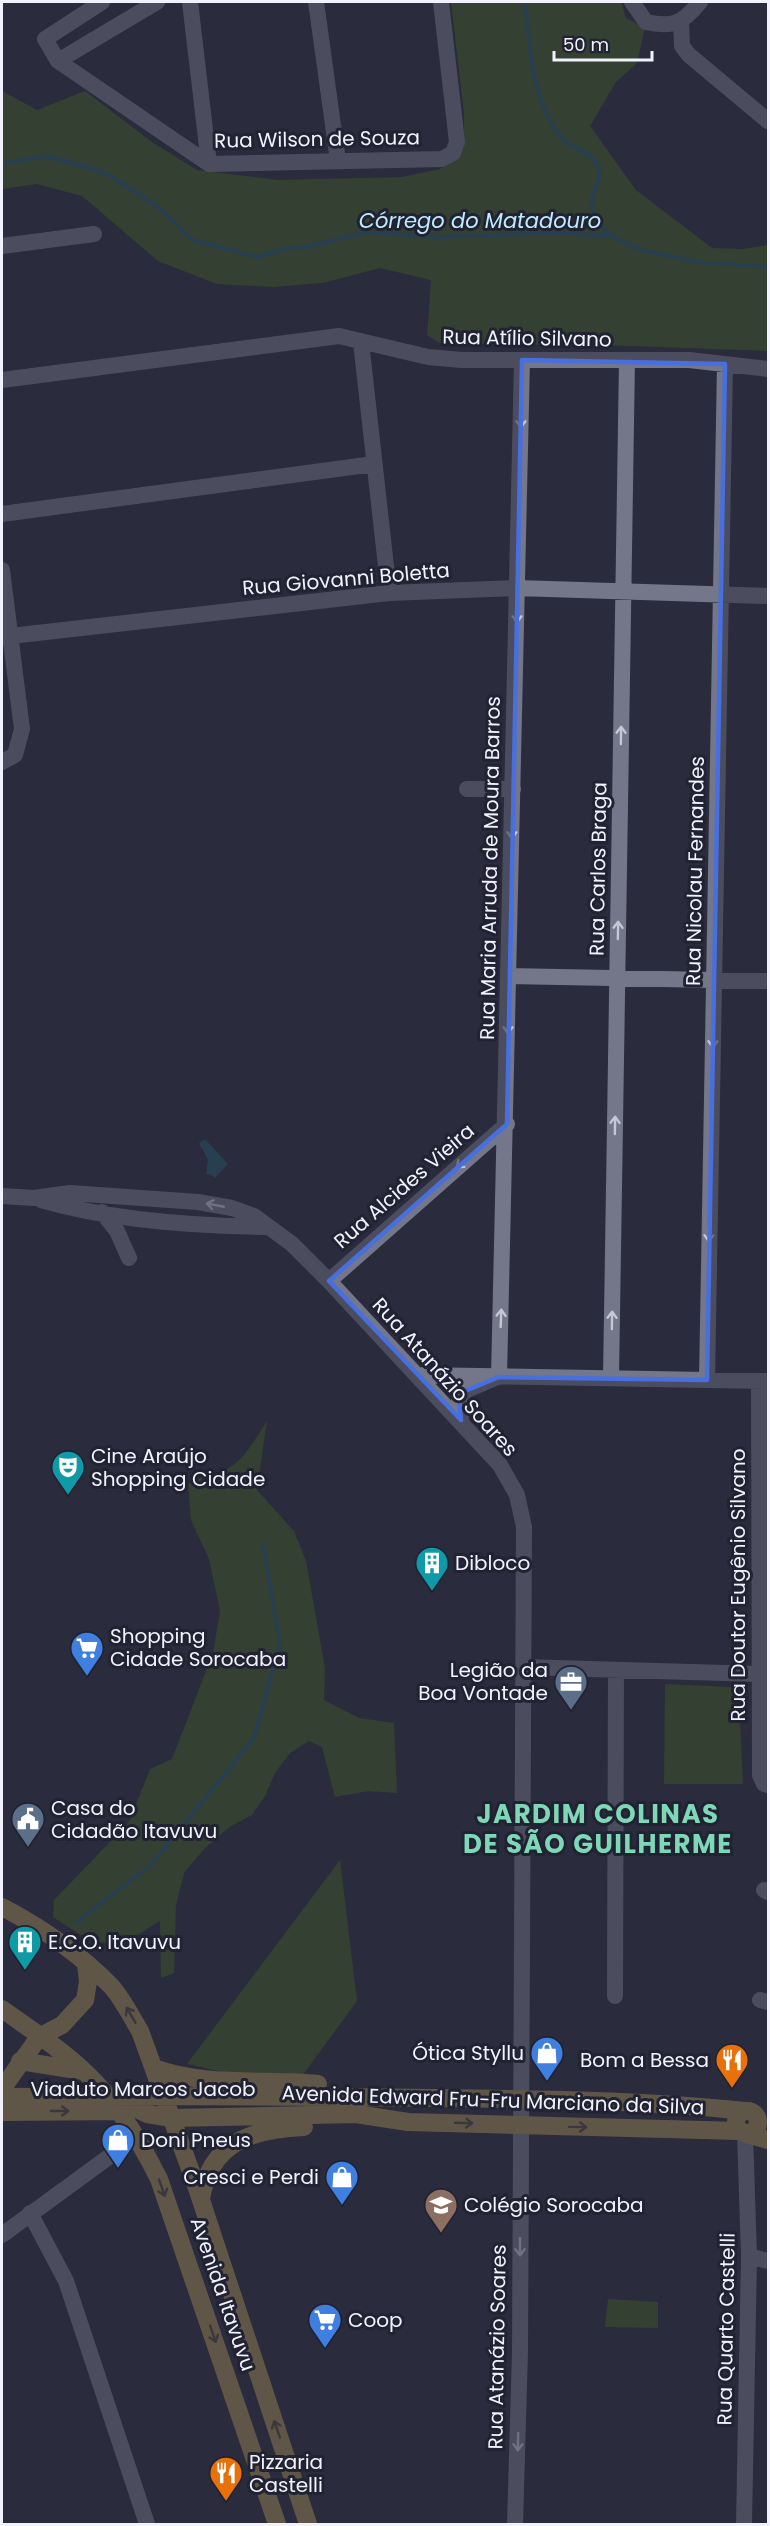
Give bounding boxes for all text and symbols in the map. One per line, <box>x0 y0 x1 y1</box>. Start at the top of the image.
scale bar <box>554 24 652 62</box>
text: 50 m <box>563 32 609 57</box>
street label: Rua Wilson de Souza <box>214 123 420 155</box>
water label: Córrego do Matadouro <box>359 206 601 235</box>
street label: Rua Atílio Silvano <box>442 323 612 353</box>
one-way arrow <box>515 408 527 428</box>
street label: Rua Giovanni Boletta <box>241 556 451 602</box>
one-way arrow <box>511 603 522 623</box>
street label: Rua Maria Arruda de Moura Barros <box>473 696 507 1040</box>
one-way arrow <box>615 725 627 745</box>
street label: Rua Nicolau Fernandes <box>679 756 711 986</box>
street label: Rua Carlos Braga <box>582 782 614 956</box>
one-way arrow <box>506 819 517 839</box>
one-way arrow <box>612 920 624 940</box>
one-way arrow <box>502 1014 514 1034</box>
one-way arrow <box>707 1028 719 1048</box>
one-way arrow <box>609 1115 621 1135</box>
street label: Rua Alcides Vieira <box>328 1117 480 1255</box>
one-way arrow <box>456 1155 471 1169</box>
one-way arrow <box>206 1199 225 1210</box>
one-way arrow <box>704 1223 715 1243</box>
street label: Rua Atanázio Soares <box>366 1291 524 1463</box>
one-way arrow <box>495 1309 507 1329</box>
one-way arrow <box>606 1310 617 1330</box>
place label: Cine Araújo Shopping Cidade <box>91 1442 265 1493</box>
street label: Rua Doutor Eugênio Silvano <box>724 1448 752 1722</box>
theatre icon: Cine Araújo Shopping Cidade <box>50 1449 86 1496</box>
building icon: Dibloco <box>414 1545 450 1592</box>
place label: Dibloco <box>455 1549 530 1577</box>
place label: Shopping Cidade Sorocaba <box>110 1622 286 1673</box>
supermarket icon: Shopping Cidade Sorocaba <box>69 1630 105 1677</box>
place label: Legião da Boa Vontade <box>418 1656 548 1707</box>
office icon: Legião da Boa Vontade <box>553 1664 589 1711</box>
place label: Casa do Cidadão Itavuvu <box>51 1794 217 1845</box>
district label: JARDIM COLINAS DE SÃO GUILHERME <box>463 1796 733 1862</box>
public building icon: Casa do Cidadão Itavuvu <box>10 1801 46 1848</box>
building icon: E.C.O. Itavuvu <box>7 1924 43 1971</box>
place label: E.C.O. Itavuvu <box>48 1928 181 1956</box>
one-way arrow <box>124 2006 136 2023</box>
shop icon: Ótica Styllu <box>529 2035 565 2082</box>
place label: Ótica Styllu <box>412 2039 524 2067</box>
restaurant icon: Bom a Bessa <box>714 2042 750 2089</box>
place label: Bom a Bessa <box>580 2046 709 2074</box>
street label: Viaduto Marcos Jacob <box>30 2075 256 2103</box>
street label: Avenida Edward Fru-Fru Marciano da Silva <box>281 2079 705 2121</box>
one-way arrow <box>49 2105 69 2117</box>
one-way arrow <box>453 2118 473 2129</box>
one-way arrow <box>568 2121 588 2133</box>
shop icon: Doni Pneus <box>100 2122 136 2169</box>
place label: Doni Pneus <box>141 2126 251 2154</box>
shop icon: Cresci e Perdi <box>324 2159 360 2206</box>
place label: Cresci e Perdi <box>183 2163 319 2191</box>
one-way arrow <box>158 2179 169 2197</box>
school or university icon: Colégio Sorocaba <box>423 2187 459 2234</box>
place label: Colégio Sorocaba <box>464 2191 644 2219</box>
street label: Avenida Itavuvu <box>184 2213 262 2375</box>
street label: Rua Quarto Castelli <box>710 2232 742 2426</box>
one-way arrow <box>514 2237 526 2257</box>
street label: Rua Atanázio Soares <box>481 2244 513 2450</box>
supermarket icon: Coop <box>307 2302 343 2349</box>
place label: Coop <box>348 2306 403 2334</box>
one-way arrow <box>208 2324 219 2343</box>
one-way arrow <box>270 2420 281 2439</box>
one-way arrow <box>512 2432 524 2452</box>
place label: Pizzaria Castelli <box>249 2448 323 2499</box>
restaurant icon: Pizzaria Castelli <box>208 2455 244 2502</box>

